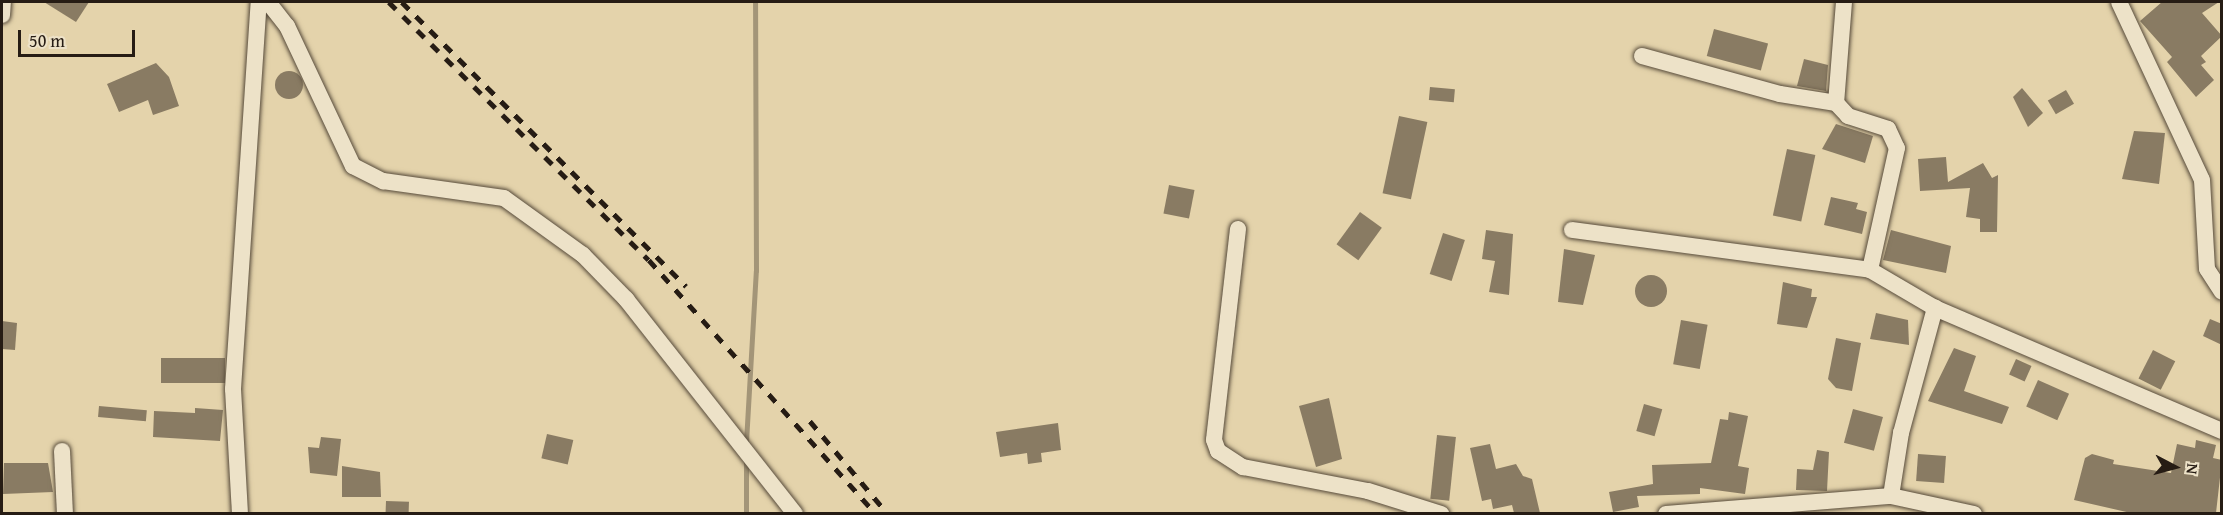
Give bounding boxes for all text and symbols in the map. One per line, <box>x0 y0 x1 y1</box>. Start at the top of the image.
scale bar <box>21 18 138 56</box>
text: 50 m <box>29 27 65 54</box>
north arrow <box>2145 437 2205 497</box>
text: N <box>2180 462 2205 475</box>

